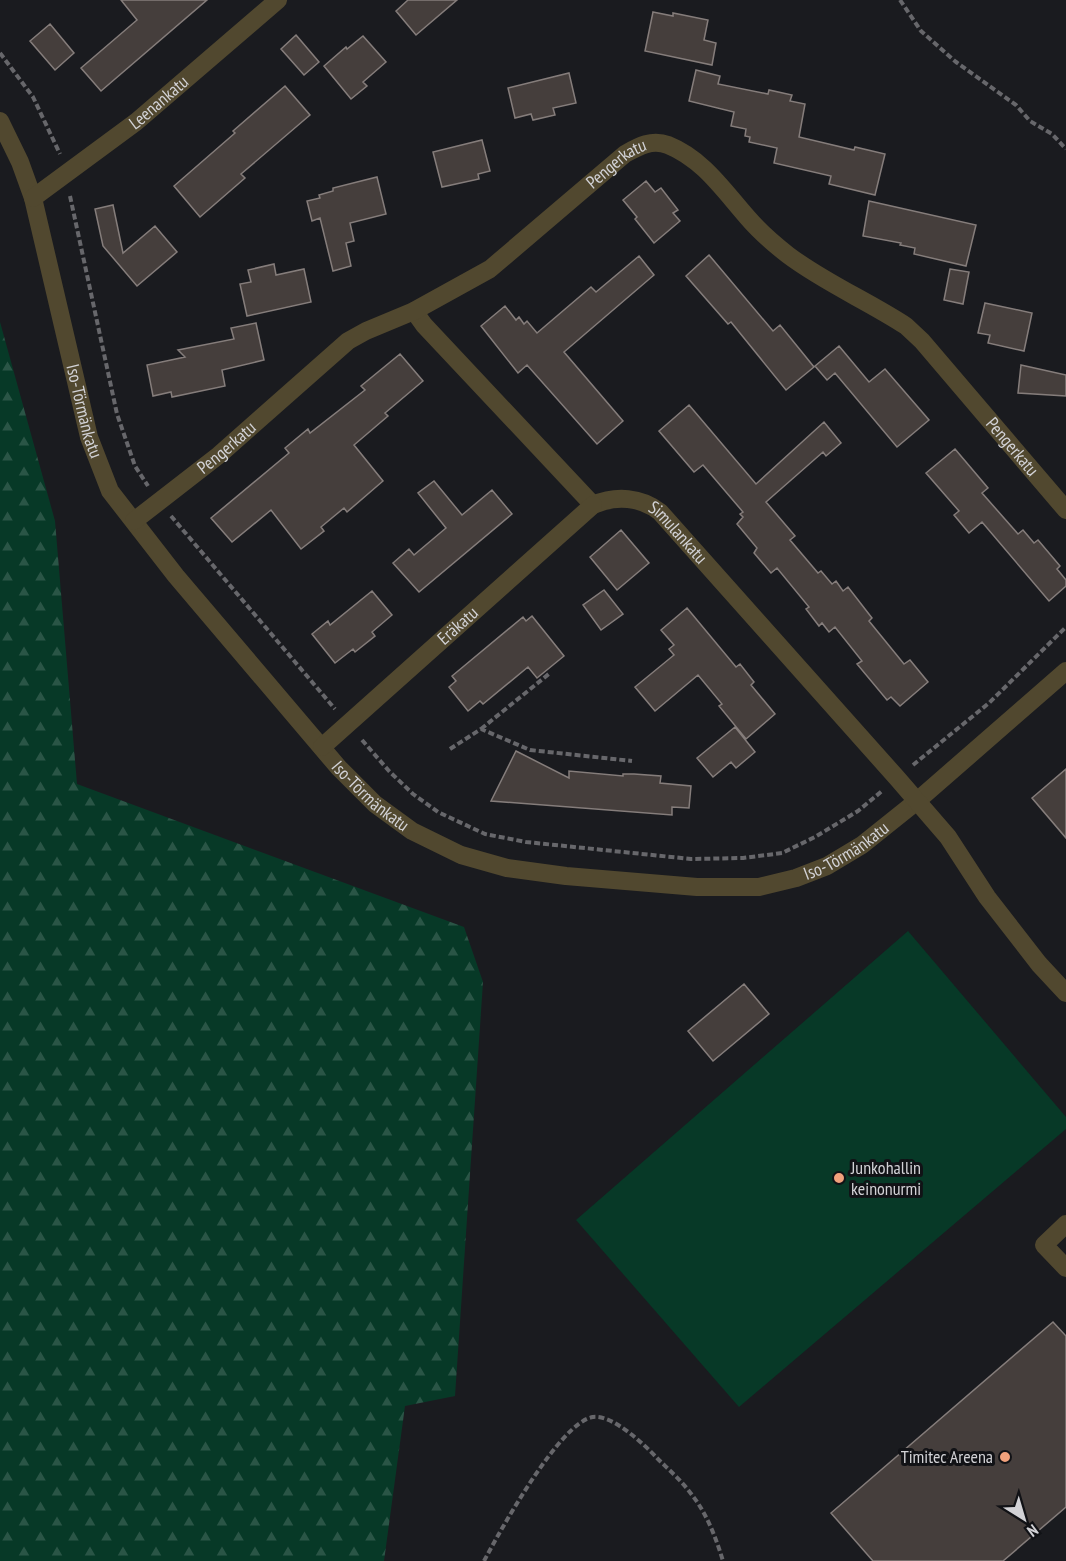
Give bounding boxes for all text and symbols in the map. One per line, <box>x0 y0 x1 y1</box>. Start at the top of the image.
street label: Leenankatu <box>124 70 193 134</box>
street label: Pengerkatu <box>581 133 649 193</box>
street label: Iso-Törmänkatu <box>61 362 108 461</box>
street label: Pengerkatu <box>981 412 1044 481</box>
street label: Pengerkatu <box>192 416 260 479</box>
street label: Simulankatu <box>645 495 713 568</box>
street label: Eräkatu <box>432 601 483 650</box>
street label: Iso-Törmänkatu <box>327 756 414 836</box>
street label: Iso-Törmänkatu <box>800 816 893 885</box>
place label: Junkohallin keinonurmi <box>850 1156 921 1200</box>
marker: Junkohallin keinonurmi <box>832 1171 846 1185</box>
place label: Timitec Areena <box>901 1445 993 1468</box>
marker: Timitec Areena <box>998 1450 1012 1464</box>
north arrow <box>994 1489 1054 1549</box>
text: N <box>1024 1520 1042 1542</box>

